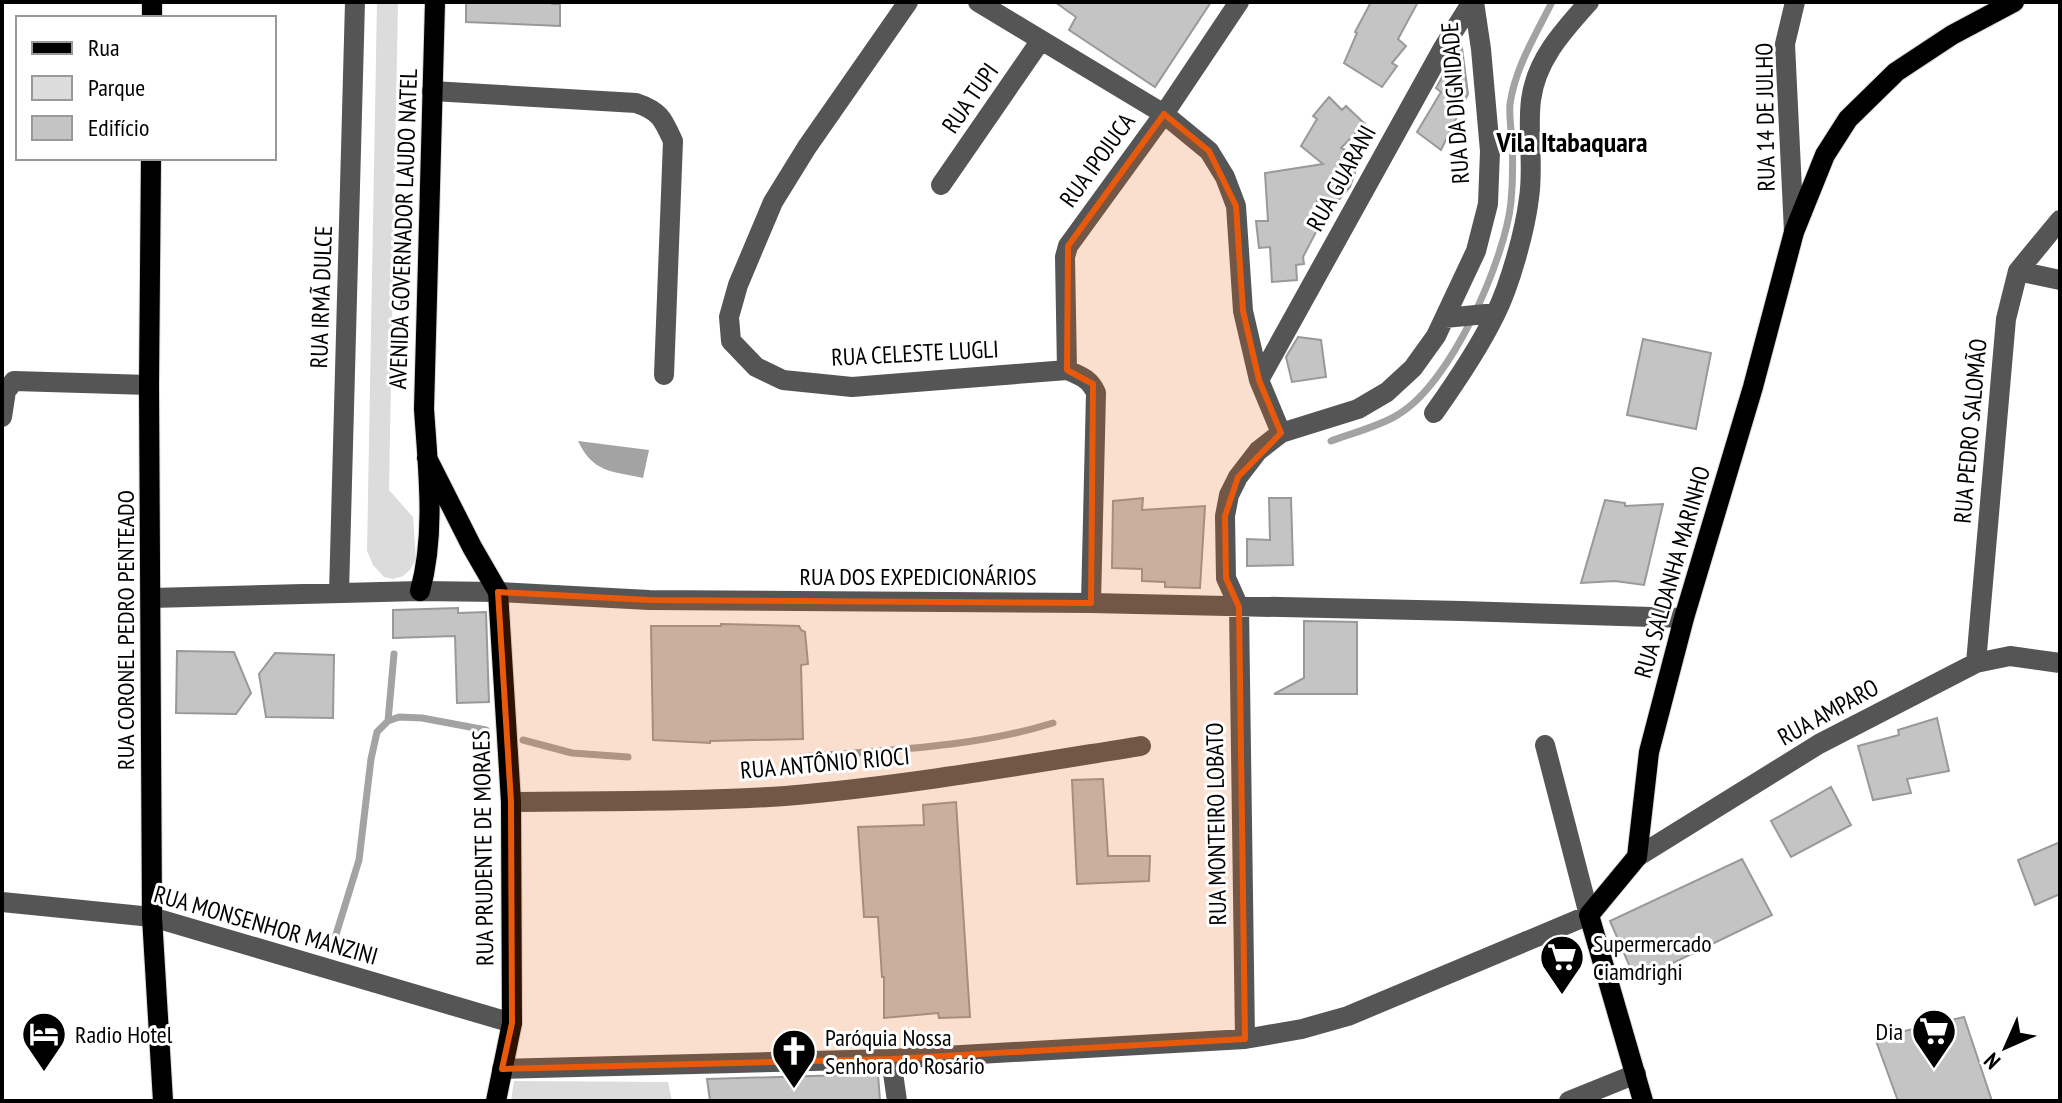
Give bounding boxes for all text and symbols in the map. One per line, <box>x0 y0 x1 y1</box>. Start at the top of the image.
legend <box>16 16 276 160</box>
street label: RUA DA DIGNIDADE <box>1434 21 1476 185</box>
text: Rua <box>88 32 120 63</box>
street label: RUA 14 DE JULHO <box>1748 42 1782 192</box>
street label: RUA TUPI <box>935 57 1005 139</box>
street label: AVENIDA GOVERNADOR LAUDO NATEL <box>382 68 424 390</box>
text: Parque <box>88 72 145 103</box>
street label: RUA IPOJUCA <box>1052 106 1142 213</box>
text: Edifício <box>88 112 149 143</box>
street label: RUA GUARANI <box>1299 120 1383 236</box>
district label: Vila Itabaquara <box>1495 123 1648 160</box>
street label: RUA IRMÃ DULCE <box>303 225 339 369</box>
street label: RUA CELESTE LUGLI <box>831 333 999 373</box>
street label: RUA PEDRO SALOMÃO <box>1946 337 1994 525</box>
street label: RUA SALDANHA MARINHO <box>1627 463 1717 681</box>
street label: RUA CORONEL PEDRO PENTEADO <box>110 490 141 770</box>
street label: RUA DOS EXPEDICIONÁRIOS <box>800 561 1037 592</box>
street label: RUA AMPARO <box>1772 672 1884 752</box>
street label: RUA MONTEIRO LOBATO <box>1199 722 1233 926</box>
street label: RUA PRUDENTE DE MORAES <box>465 730 501 966</box>
street label: RUA ANTÔNIO RIOCI <box>739 740 911 786</box>
street label: RUA MONSENHOR MANZINI <box>151 878 381 972</box>
place label: Supermercado Ciamdrighi <box>1593 928 1712 987</box>
supermarket icon: Supermercado Ciamdrighi <box>1538 933 1586 996</box>
supermarket icon: Dia <box>1910 1007 1958 1070</box>
north arrow <box>1966 1007 2046 1087</box>
hotel icon: Radio Hotel <box>20 1010 68 1073</box>
place label: Dia <box>1876 1016 1903 1047</box>
place label: Radio Hotel <box>75 1019 173 1050</box>
place label: Paróquia Nossa Senhora do Rosário <box>825 1022 985 1081</box>
church icon: Paróquia Nossa Senhora do Rosário <box>770 1027 818 1090</box>
text: N <box>1978 1047 2006 1075</box>

